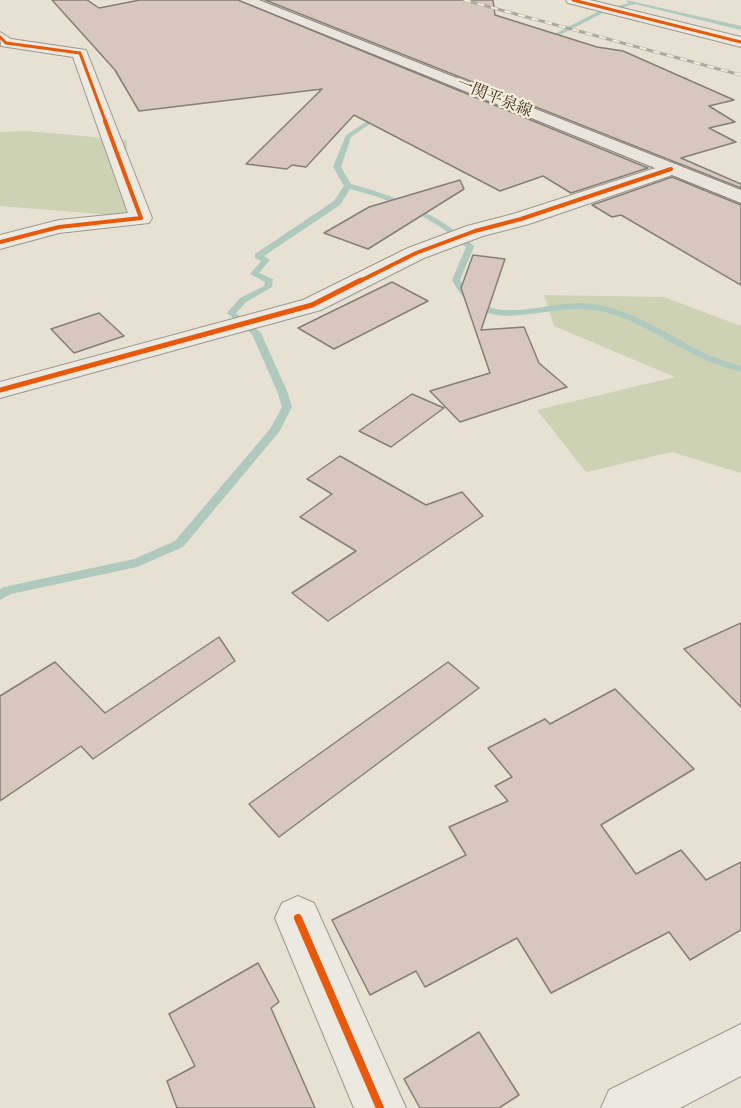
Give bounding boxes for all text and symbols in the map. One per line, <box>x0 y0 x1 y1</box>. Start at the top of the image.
street label: 一関平泉線 <box>453 74 535 122</box>

